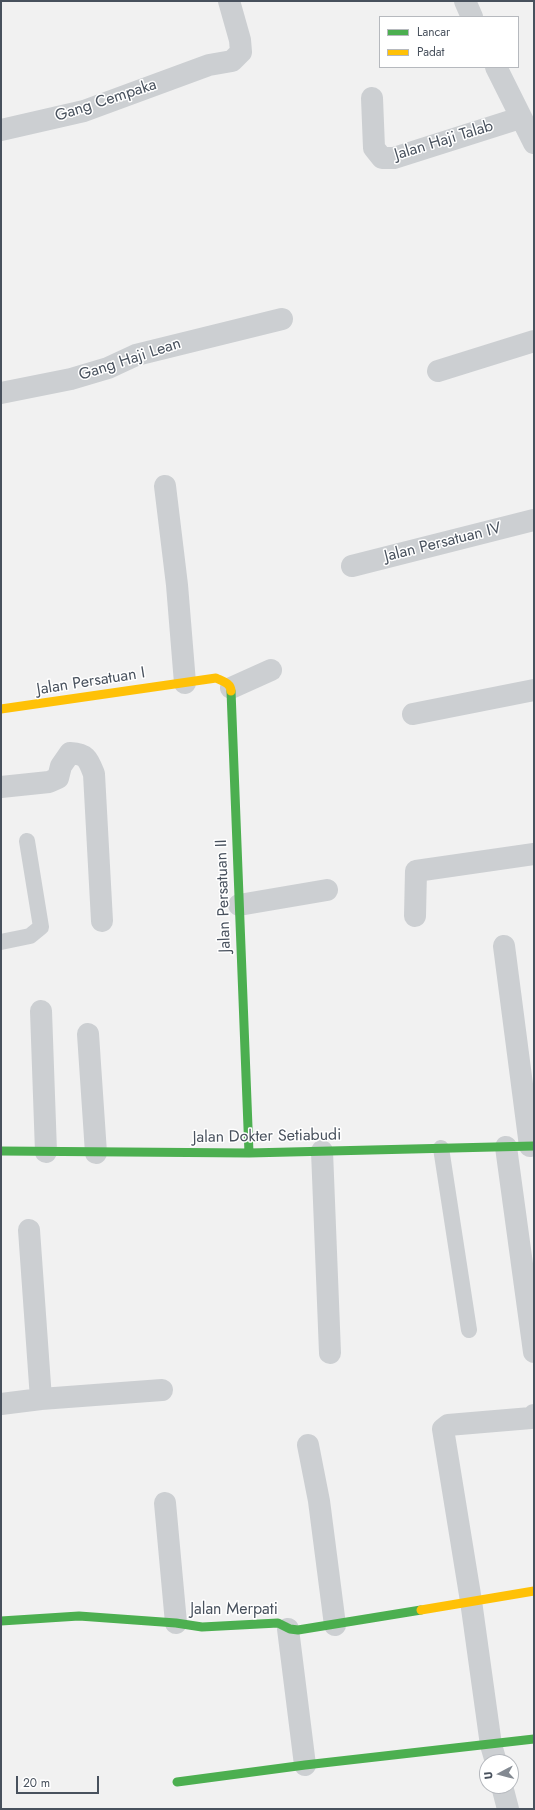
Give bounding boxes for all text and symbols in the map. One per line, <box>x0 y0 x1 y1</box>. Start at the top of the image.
legend <box>379 16 519 68</box>
text: Lancar <box>417 23 450 41</box>
text: Padat <box>417 43 444 61</box>
street label: Gang Cempaka <box>53 76 159 126</box>
street label: Jalan Haji Talab <box>392 117 496 165</box>
street label: Gang Haji Lean <box>77 334 183 386</box>
street label: Jalan Persatuan IV <box>383 519 503 567</box>
street label: Jalan Persatuan I <box>36 664 146 700</box>
street label: Jalan Persatuan II <box>212 839 236 953</box>
street label: Jalan Dokter Setiabudi <box>193 1126 341 1148</box>
street label: Jalan Merpati <box>190 1600 278 1620</box>
north arrow <box>479 1754 519 1794</box>
scale bar <box>18 1768 101 1794</box>
text: U <box>480 1771 496 1780</box>
text: 20 m <box>23 1774 50 1792</box>

